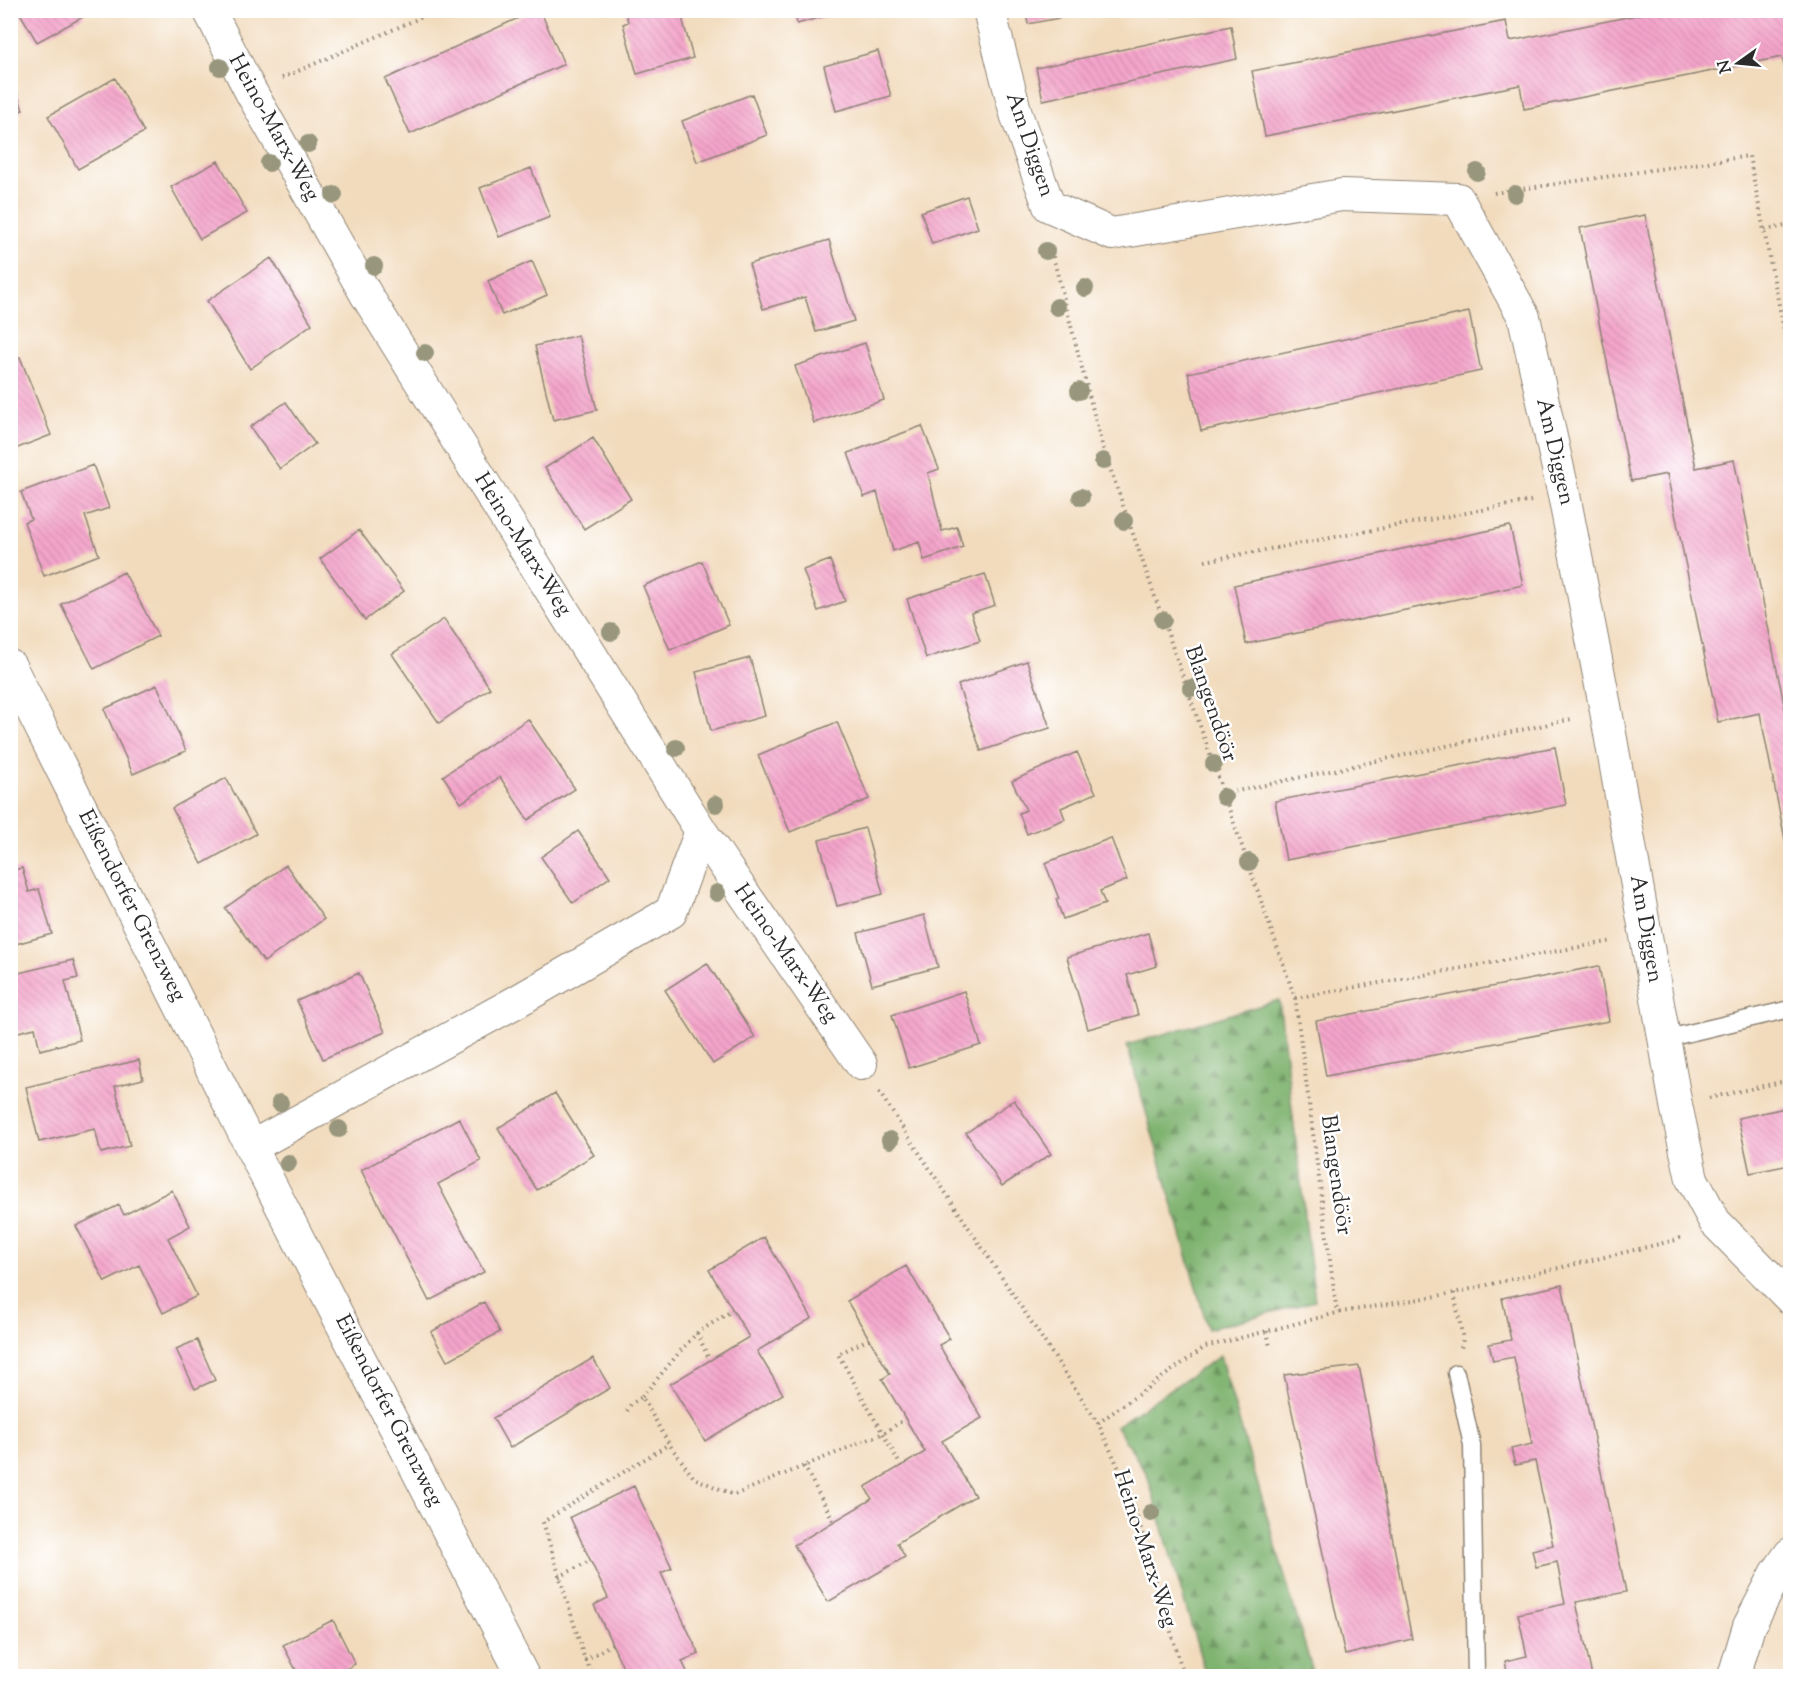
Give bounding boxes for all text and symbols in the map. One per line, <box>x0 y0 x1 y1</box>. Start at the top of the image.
north arrow <box>1708 33 1768 93</box>
street label: Heino-Marx-Weg <box>219 48 327 208</box>
text: N <box>1713 57 1739 75</box>
street label: Am Diggen <box>996 88 1062 202</box>
street label: Am Diggen <box>1526 395 1582 509</box>
street label: Heino-Marx-Weg <box>465 467 579 623</box>
street label: Blangendöör <box>1175 642 1245 766</box>
street label: Eißendorfer Grenzweg <box>69 804 193 1008</box>
street label: Am Diggen <box>1620 873 1670 985</box>
street label: Heino-Marx-Weg <box>725 878 845 1031</box>
street label: Blangendöör <box>1311 1113 1359 1237</box>
street label: Eißendorfer Grenzweg <box>326 1309 450 1513</box>
street label: Heino-Marx-Weg <box>1103 1466 1185 1632</box>

